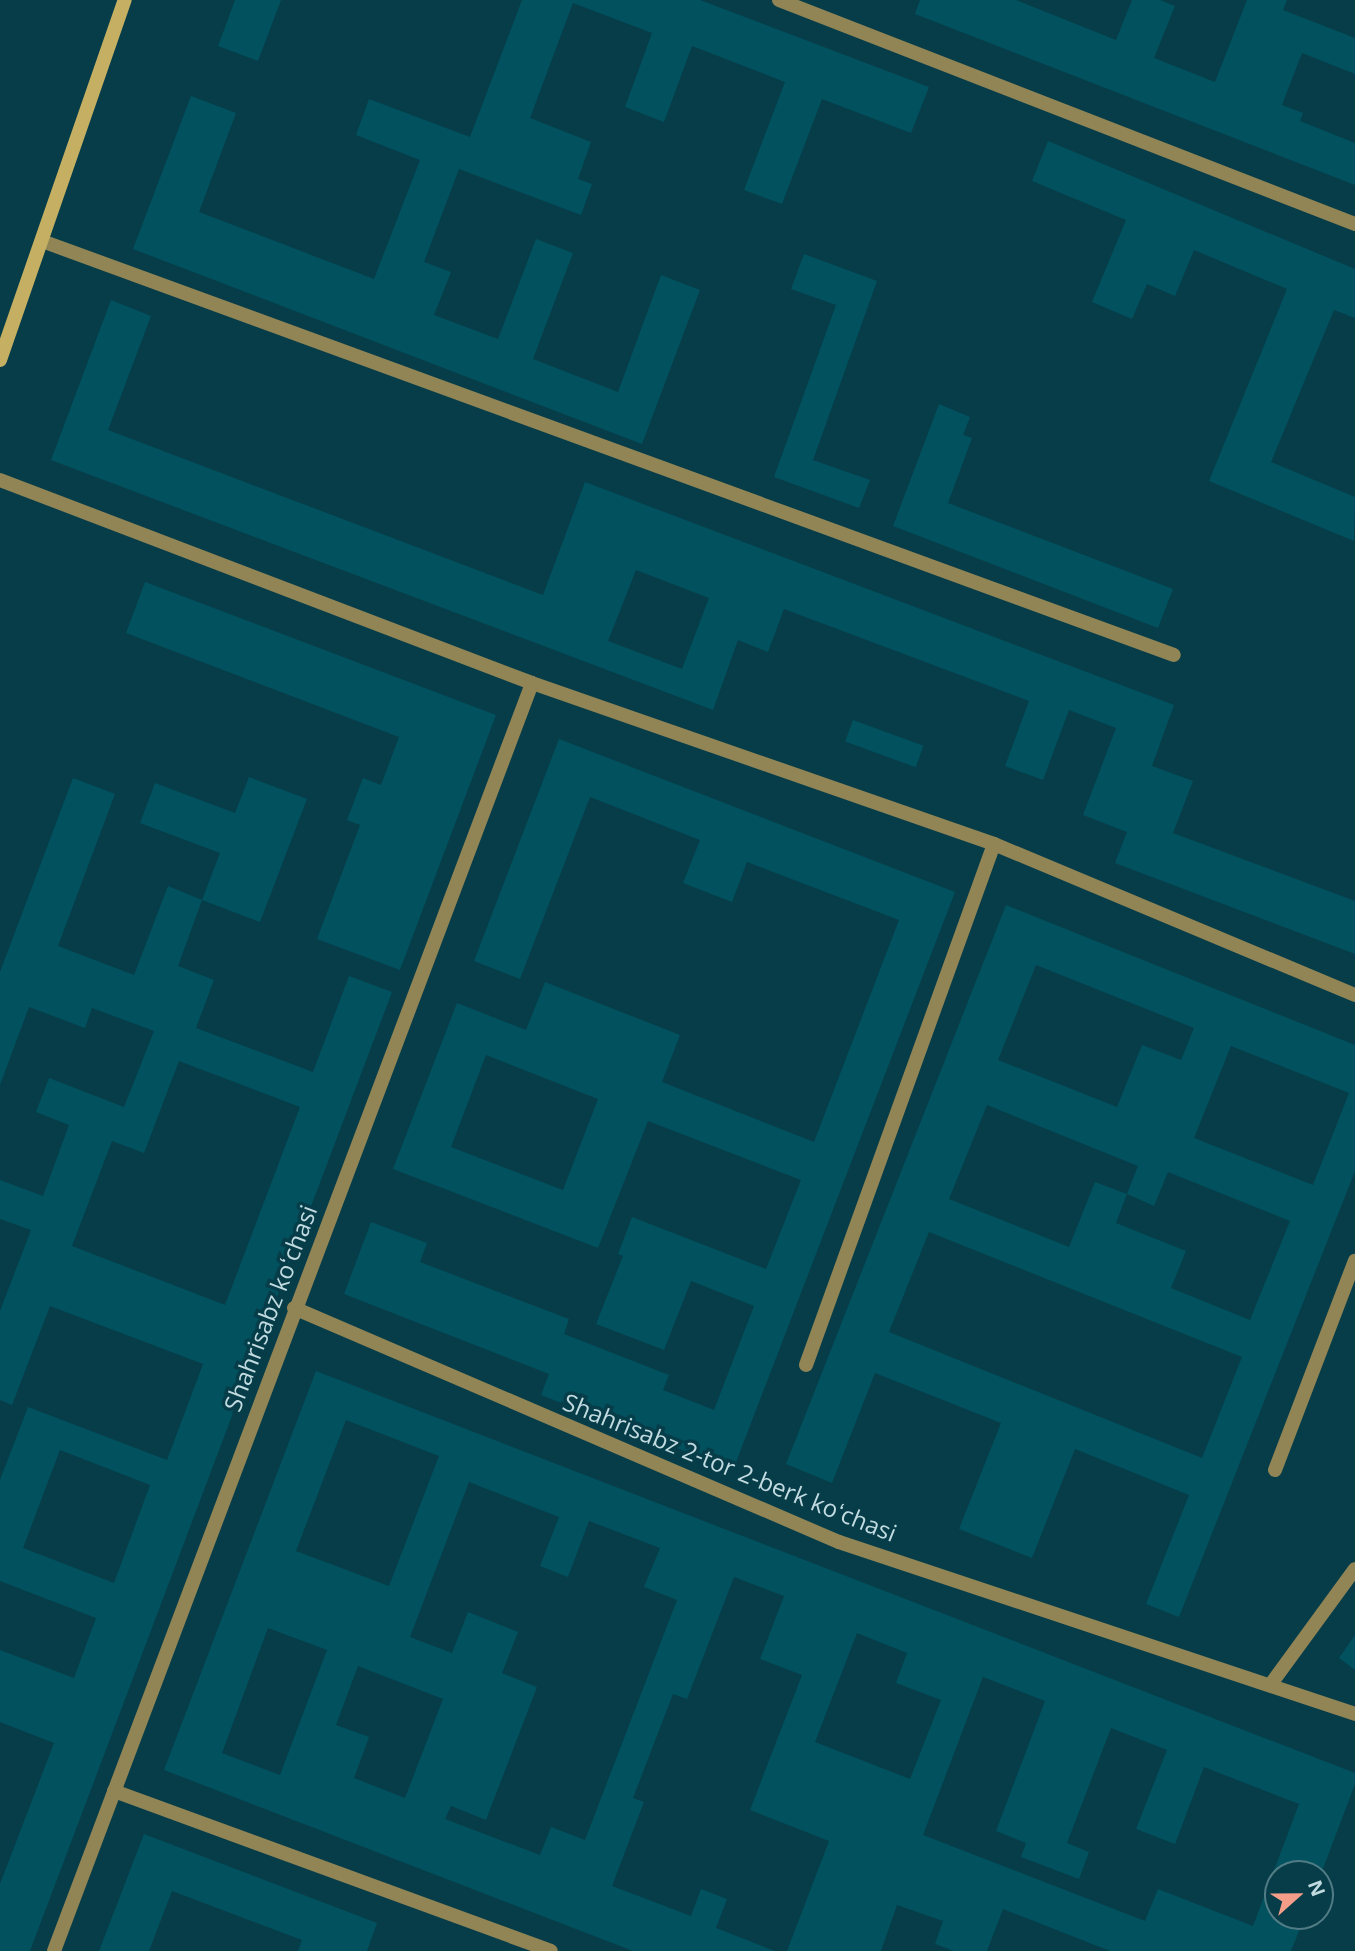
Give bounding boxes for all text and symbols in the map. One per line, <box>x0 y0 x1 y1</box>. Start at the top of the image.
street label: Shahrisabz koʻchasi <box>217 1201 323 1415</box>
street label: Shahrisabz 2-tor 2-berk koʻchasi <box>559 1387 901 1547</box>
north arrow <box>1264 1860 1334 1930</box>
text: N <box>1302 1876 1332 1900</box>

